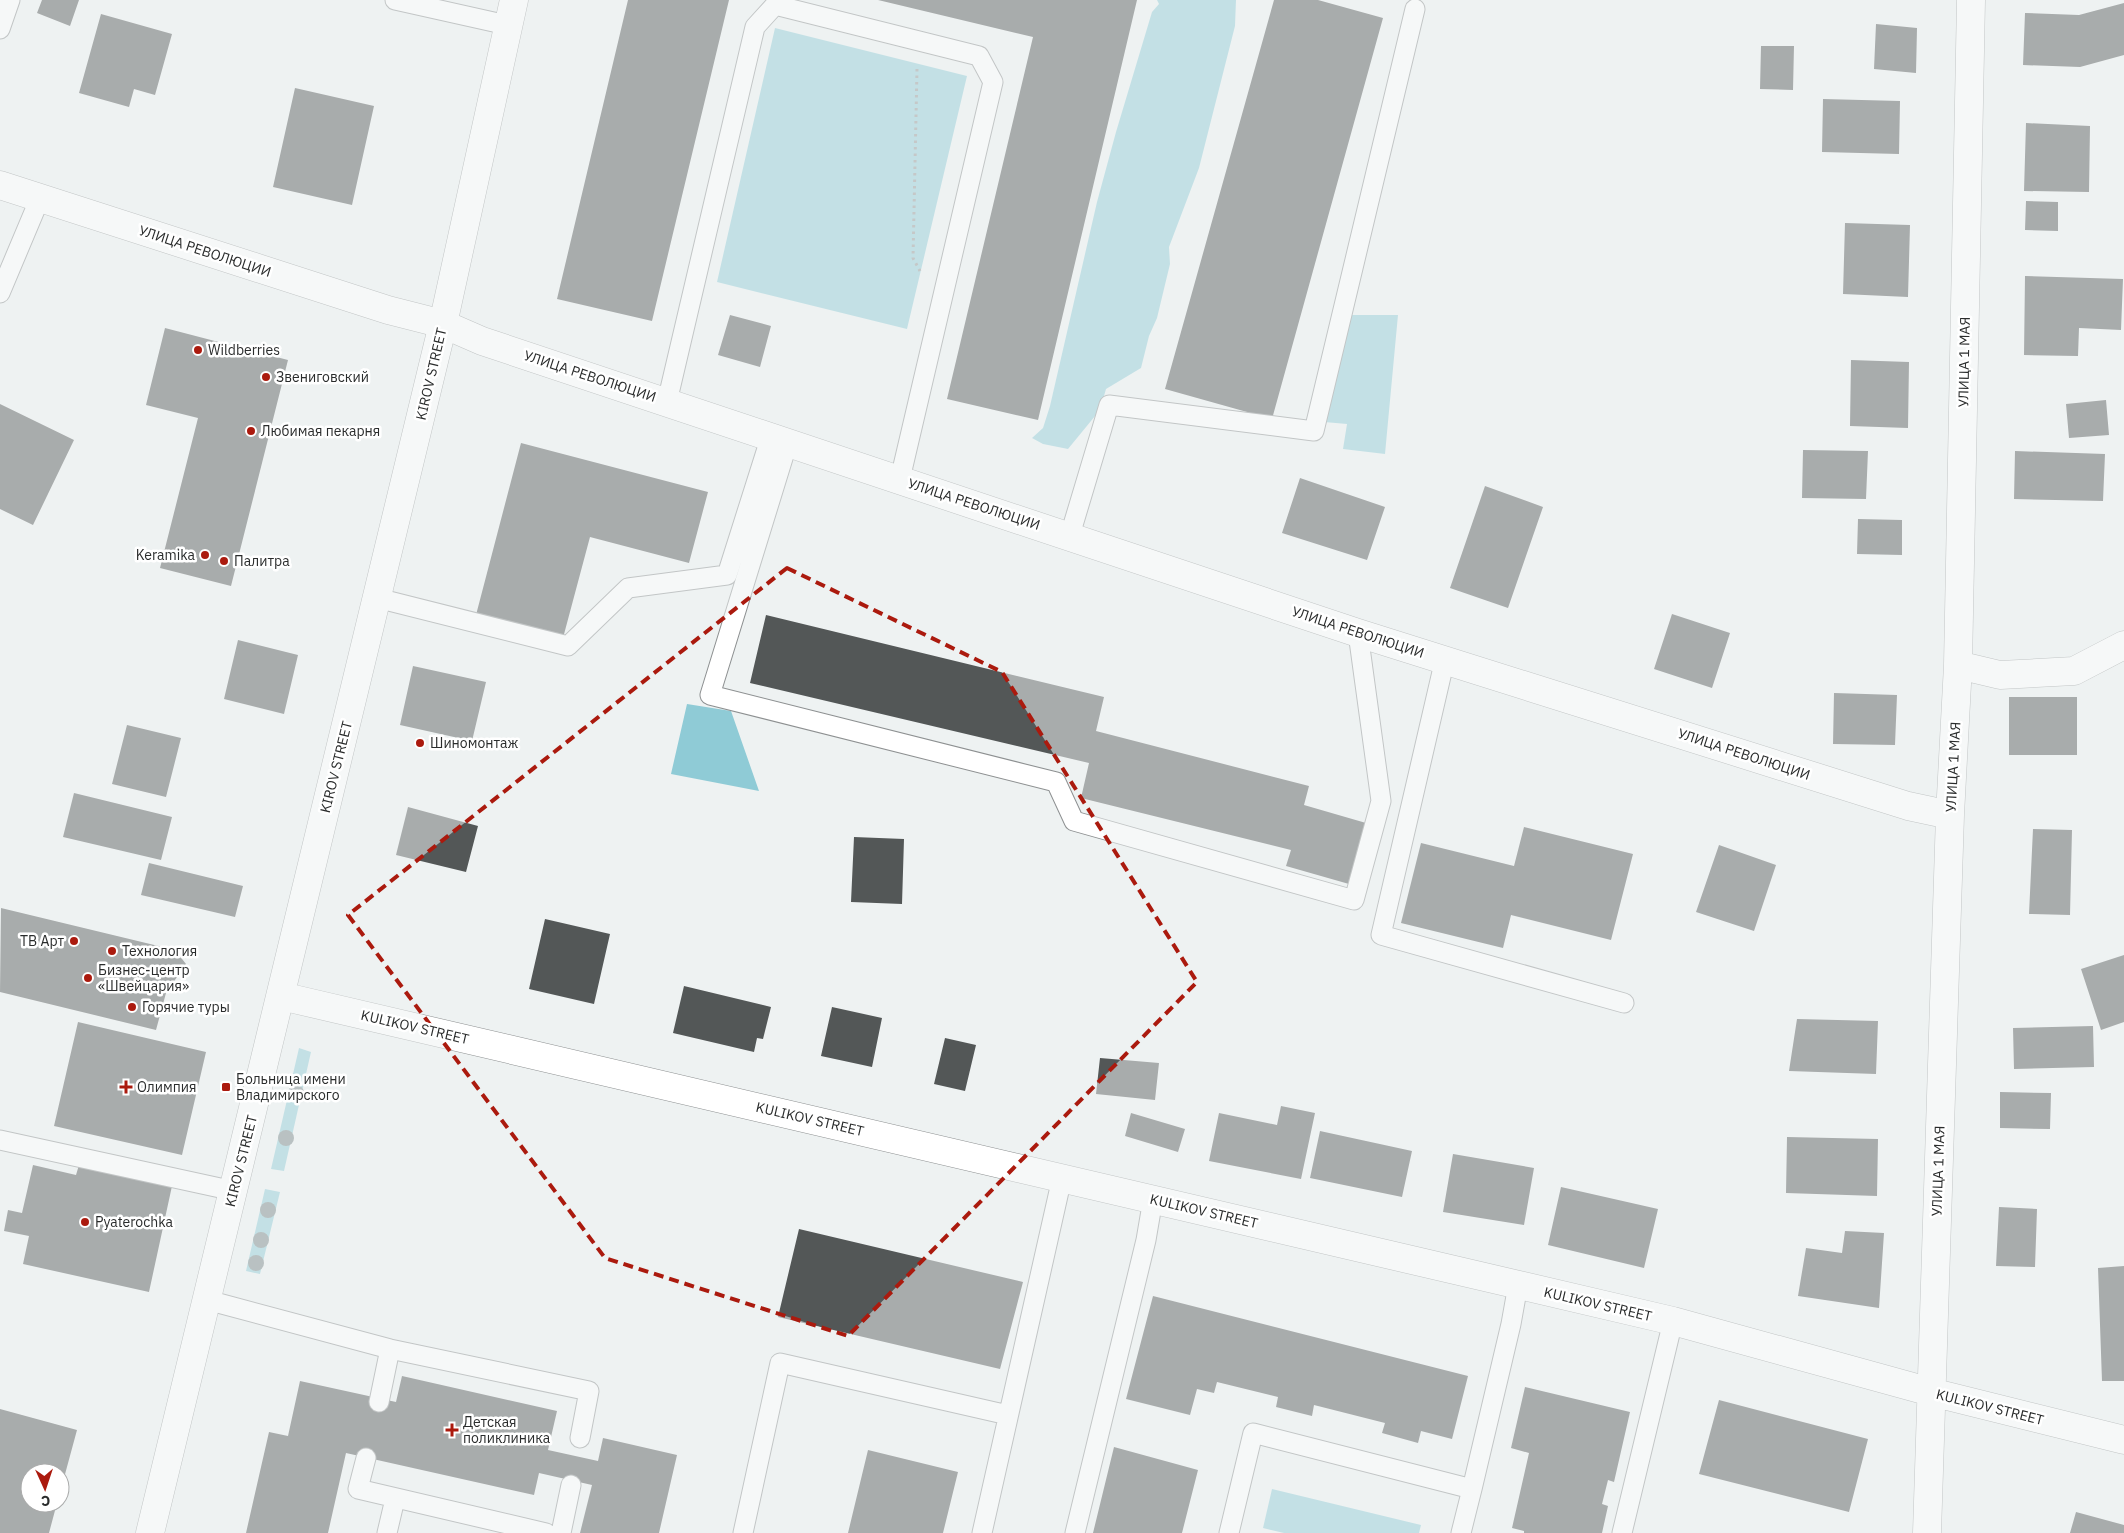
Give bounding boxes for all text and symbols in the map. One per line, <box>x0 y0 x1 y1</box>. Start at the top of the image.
street label: УЛИЦА РЕВОЛЮЦИИ <box>137 221 273 281</box>
street label: УЛИЦА 1 МАЯ <box>1954 317 1974 407</box>
street label: KIROV STREET <box>412 326 450 422</box>
place label: Wildberries <box>208 341 280 359</box>
marker: Wildberries <box>192 344 204 356</box>
street label: УЛИЦА РЕВОЛЮЦИИ <box>522 346 658 406</box>
place label: Звениговский <box>276 368 369 386</box>
marker: Звениговский <box>260 371 272 383</box>
place label: Любимая пекарня <box>261 422 380 440</box>
marker: Любимая пекарня <box>245 425 257 437</box>
street label: УЛИЦА РЕВОЛЮЦИИ <box>906 474 1042 534</box>
place label: Keramika <box>136 546 196 564</box>
marker: Keramika <box>199 549 211 561</box>
place label: Палитра <box>234 552 290 570</box>
marker: Палитра <box>218 555 230 567</box>
street label: УЛИЦА РЕВОЛЮЦИИ <box>1290 602 1426 662</box>
street label: KIROV STREET <box>316 719 356 815</box>
street label: УЛИЦА 1 МАЯ <box>1942 721 1964 813</box>
street label: УЛИЦА РЕВОЛЮЦИИ <box>1676 724 1812 784</box>
place label: Шиномонтаж <box>430 734 518 752</box>
marker: Шиномонтаж <box>414 737 426 749</box>
place label: ТВ Арт <box>20 932 64 950</box>
marker: ТВ Арт <box>68 935 80 947</box>
place label: Технология <box>122 942 197 960</box>
marker: Технология <box>106 945 118 957</box>
place label: Бизнес-центр «Швейцария» <box>98 961 190 995</box>
marker: Бизнес-центр «Швейцария» <box>82 972 94 984</box>
place label: Горячие туры <box>142 998 230 1016</box>
marker: Горячие туры <box>126 1001 138 1013</box>
street label: KULIKOV STREET <box>359 1006 471 1048</box>
place label: Больница имени Владимирского <box>236 1070 346 1104</box>
place label: Олимпия <box>137 1078 196 1096</box>
marker: Олимпия <box>119 1080 133 1094</box>
marker: Больница имени Владимирского <box>220 1081 232 1093</box>
street label: KULIKOV STREET <box>754 1098 866 1140</box>
street label: KIROV STREET <box>221 1113 261 1209</box>
street label: УЛИЦА 1 МАЯ <box>1927 1125 1949 1217</box>
street label: KULIKOV STREET <box>1148 1190 1260 1232</box>
place label: Pyaterochka <box>95 1213 174 1231</box>
marker: Pyaterochka <box>79 1216 91 1228</box>
street label: KULIKOV STREET <box>1542 1283 1654 1325</box>
street label: KULIKOV STREET <box>1934 1385 2046 1429</box>
place label: Детская поликлиника <box>463 1413 551 1447</box>
marker: Детская поликлиника <box>445 1423 459 1437</box>
north arrow <box>20 1463 70 1513</box>
text: С <box>41 1492 51 1510</box>

